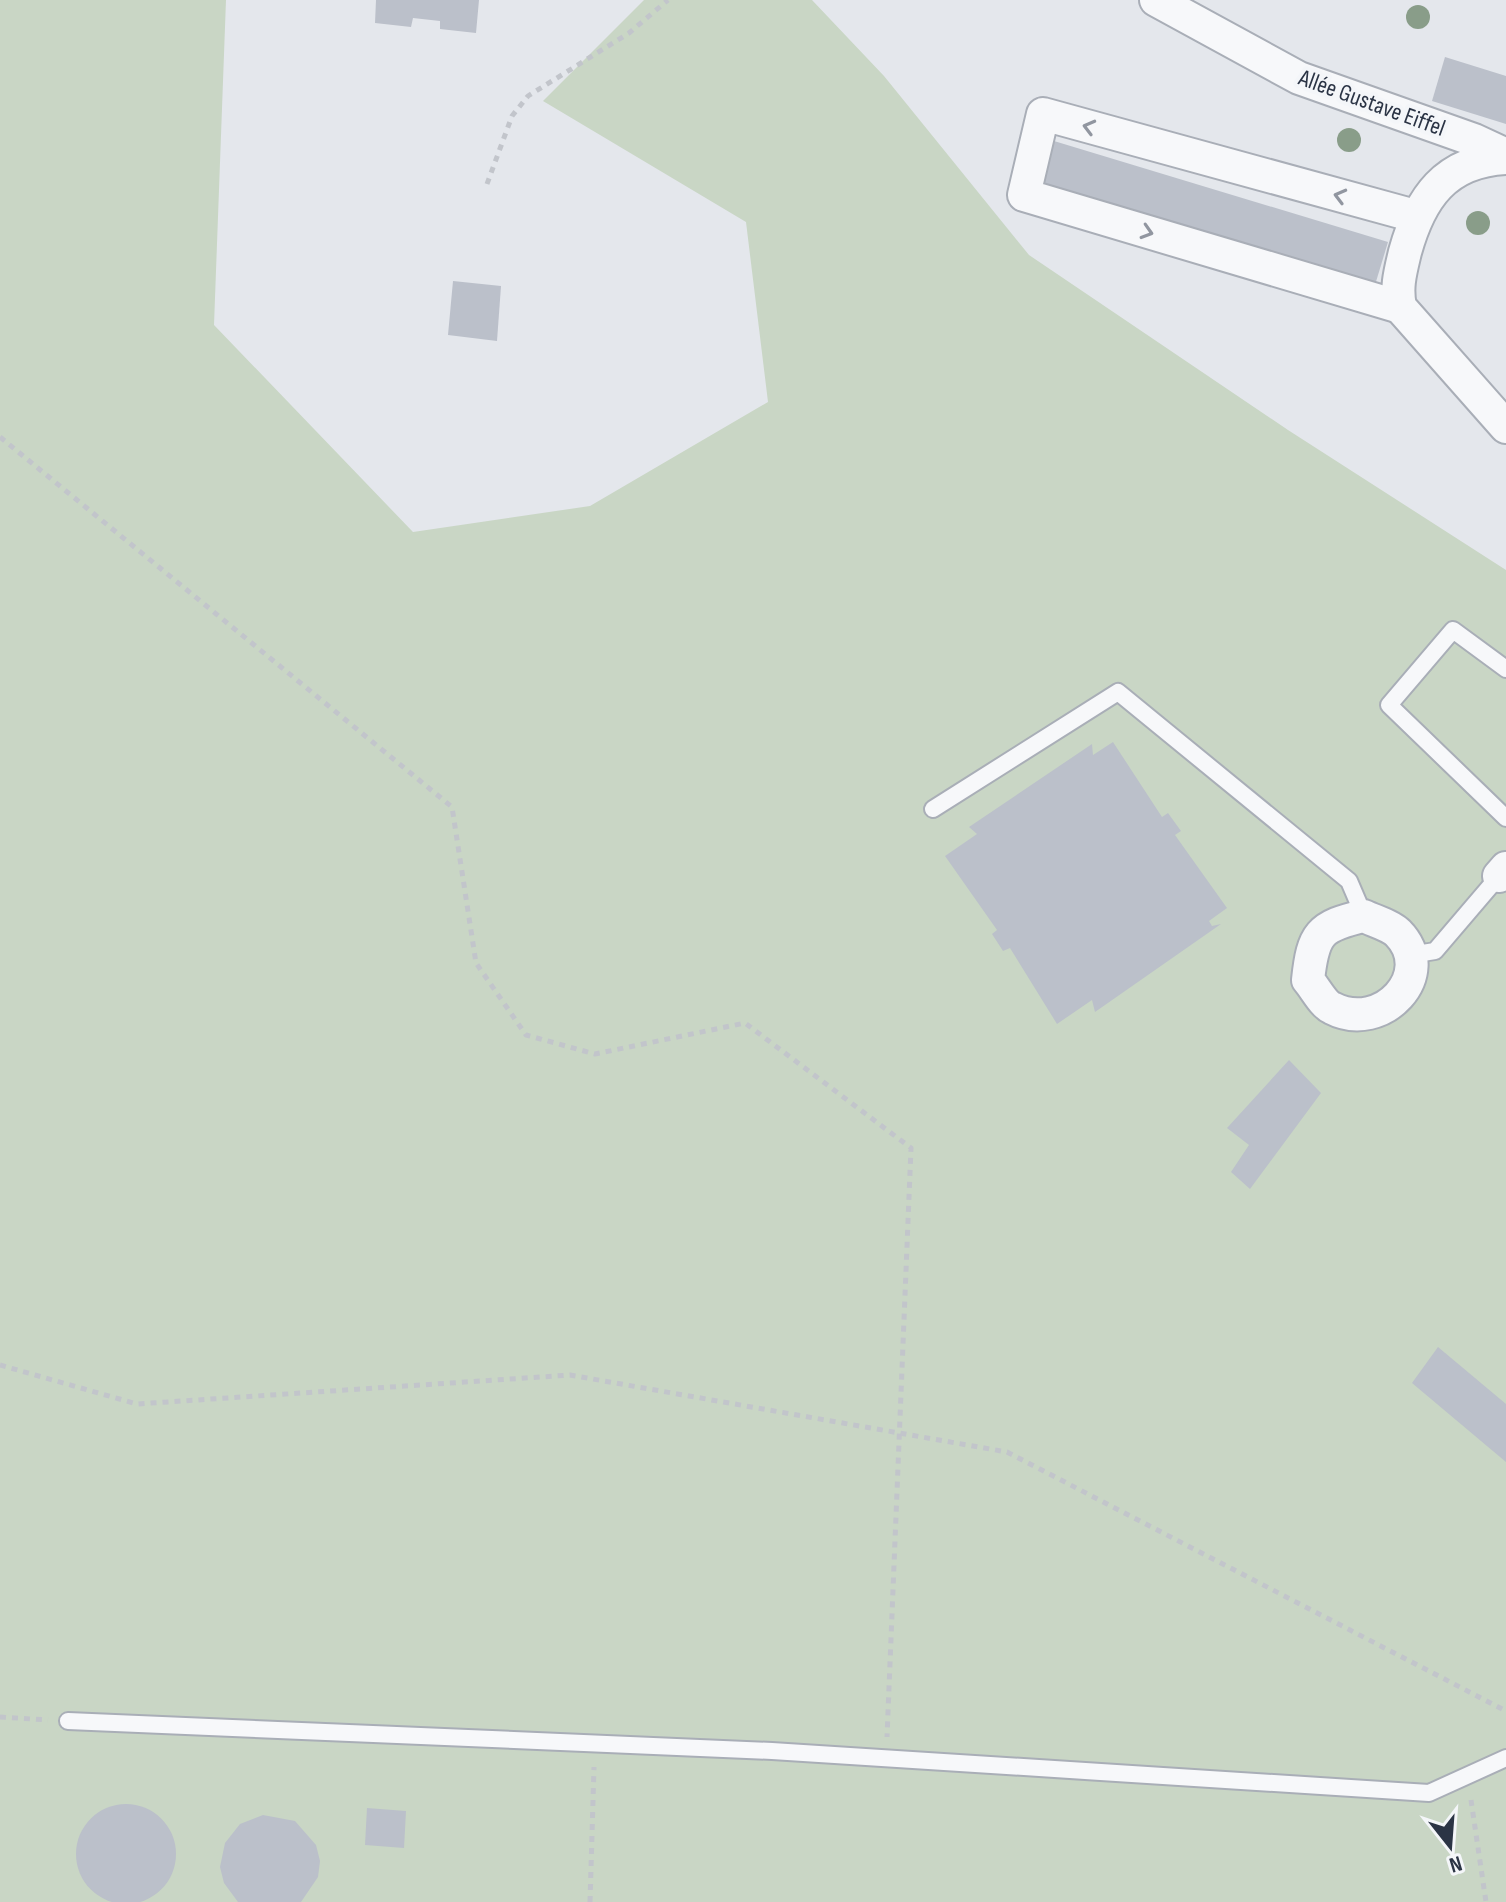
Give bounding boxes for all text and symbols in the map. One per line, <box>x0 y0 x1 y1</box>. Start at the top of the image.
street label: Allée Gustave Eiffel <box>1294 63 1449 143</box>
one-way arrow <box>1083 119 1097 136</box>
one-way arrow <box>1334 188 1348 205</box>
one-way arrow <box>1139 223 1153 239</box>
north arrow <box>1410 1806 1490 1886</box>
text: N <box>1446 1849 1465 1878</box>

